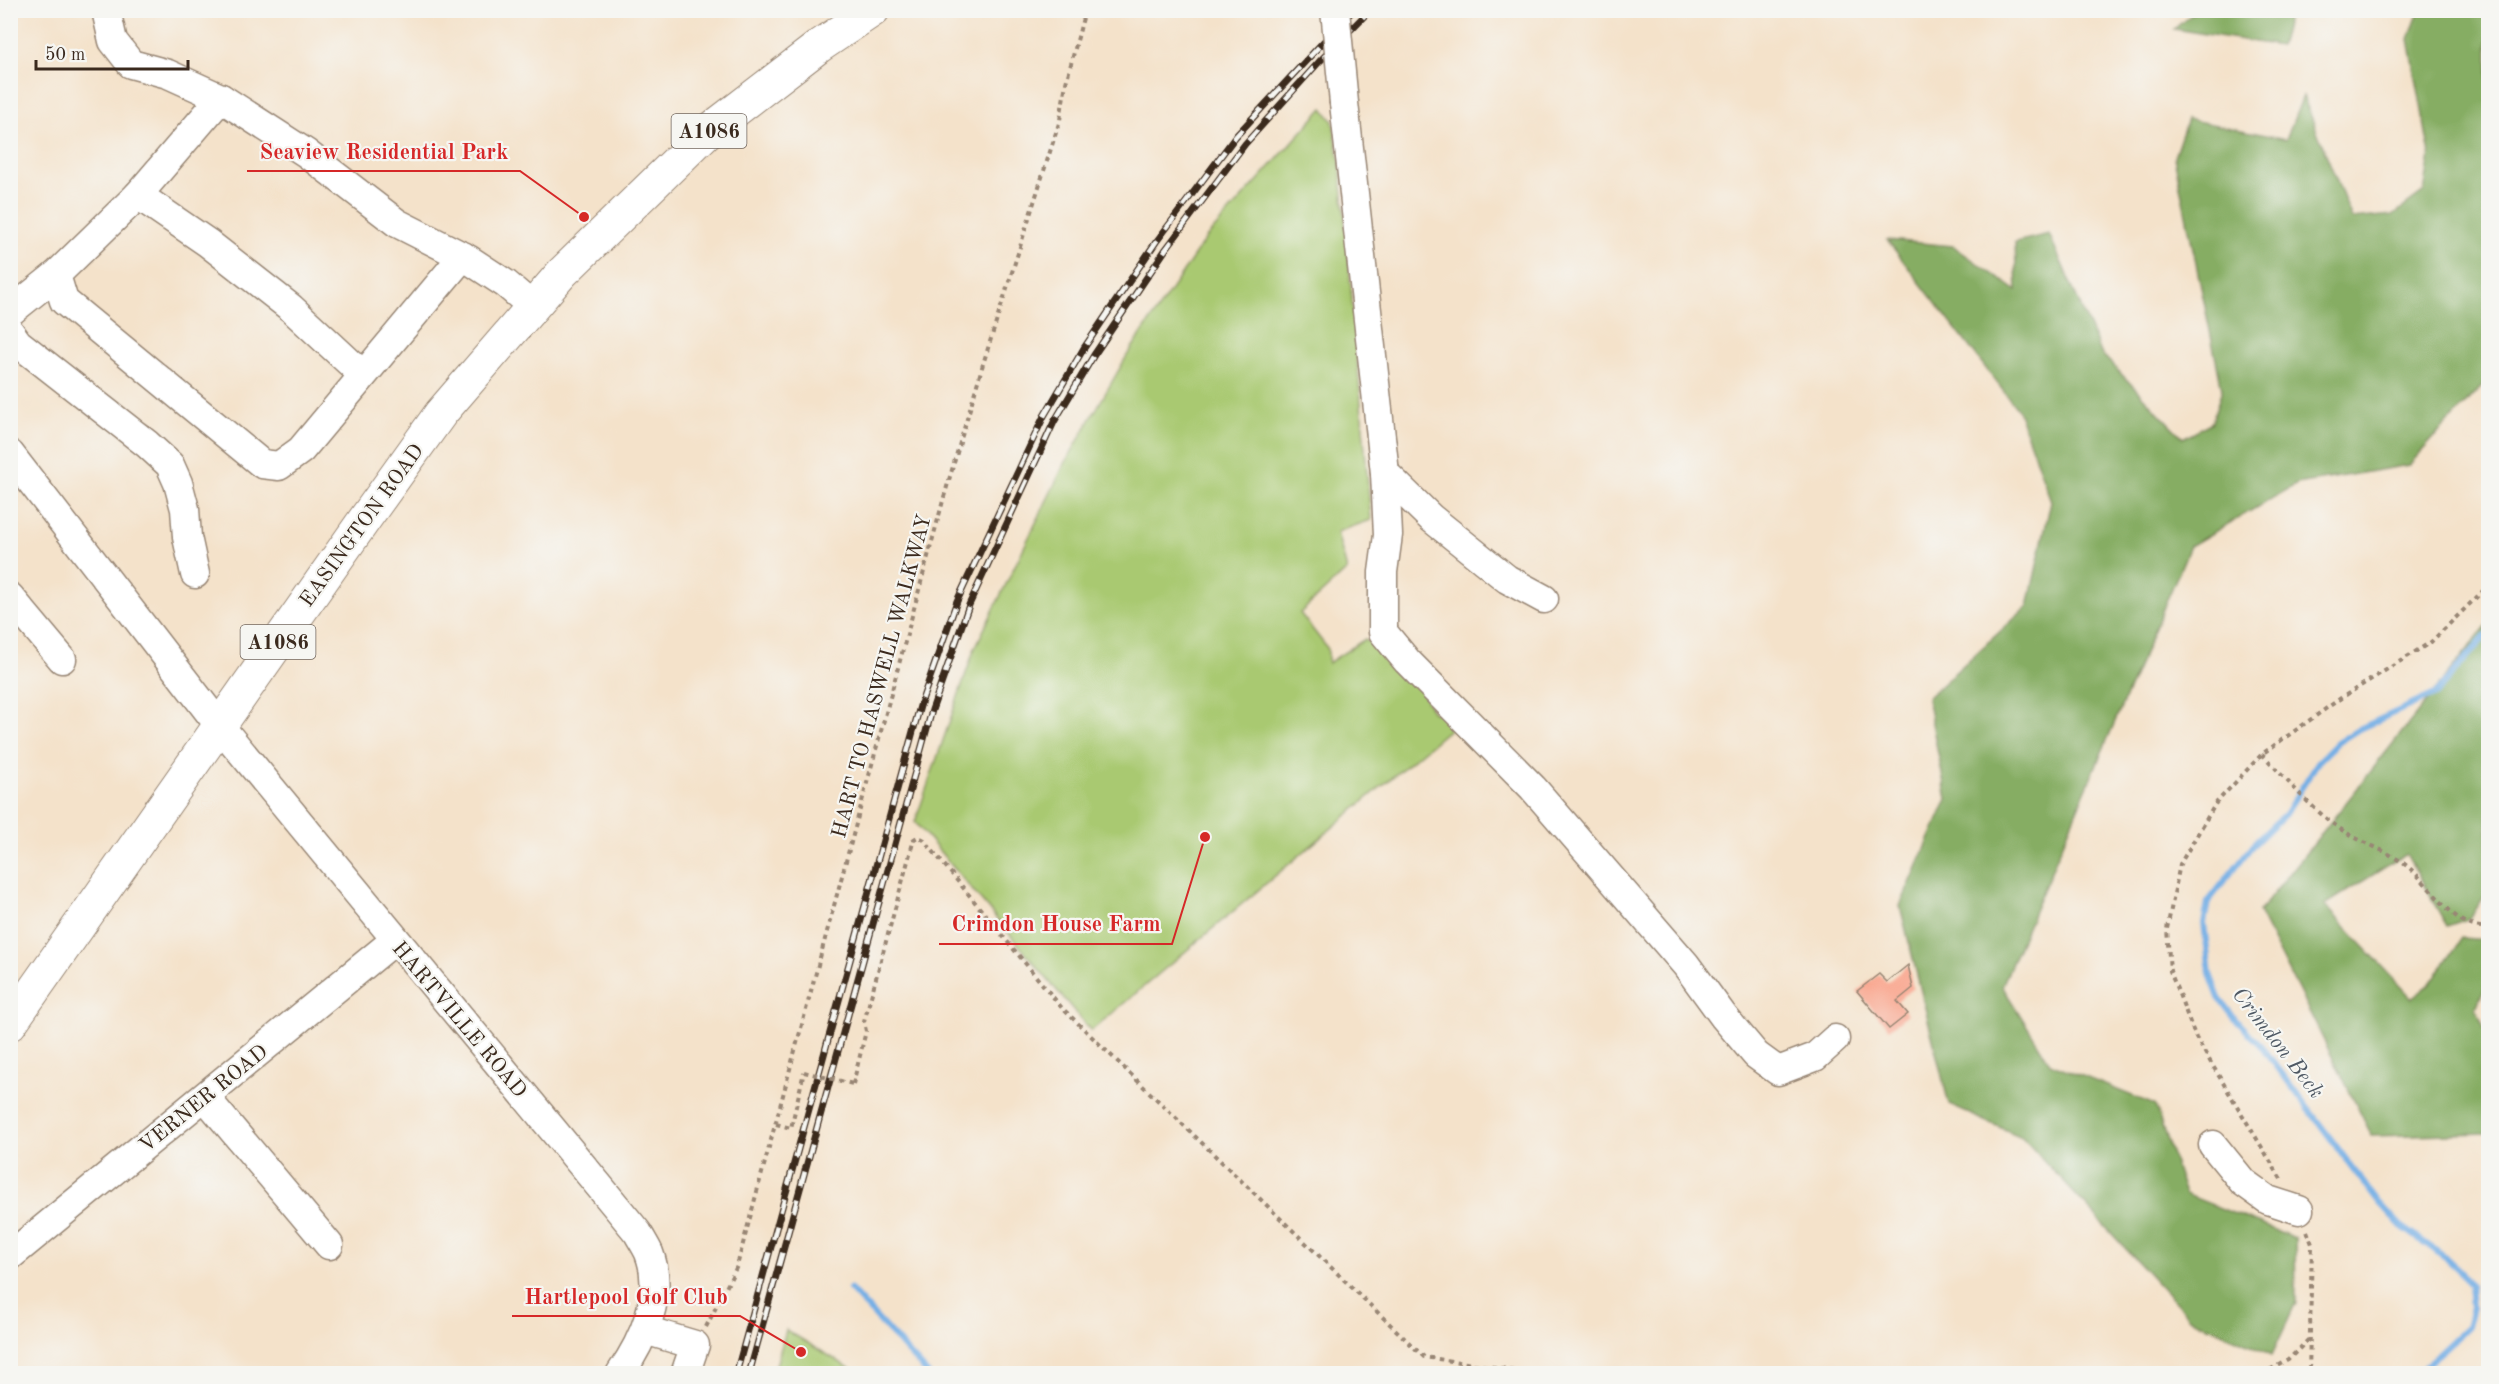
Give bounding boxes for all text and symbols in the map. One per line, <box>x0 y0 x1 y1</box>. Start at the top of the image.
scale bar <box>36 33 188 71</box>
text: 50 m <box>45 46 85 64</box>
road number: A1086 <box>672 114 746 148</box>
callout: Seaview Residential Park <box>247 131 520 171</box>
text: Seaview Residential Park <box>260 142 508 164</box>
street label: EASINGTON ROAD <box>296 441 428 611</box>
street label: HART TO HASWELL WALKWAY <box>829 512 936 841</box>
road number: A1086 <box>240 625 316 659</box>
callout: Crimdon House Farm <box>939 904 1172 944</box>
text: Crimdon House Farm <box>951 914 1161 936</box>
street label: HARTVILLE ROAD <box>388 938 530 1102</box>
water label: Crimdon Beck <box>2227 984 2328 1103</box>
street label: VERNER ROAD <box>136 1041 272 1157</box>
callout: Hartlepool Golf Club <box>512 1276 740 1316</box>
text: Hartlepool Golf Club <box>524 1287 728 1309</box>

